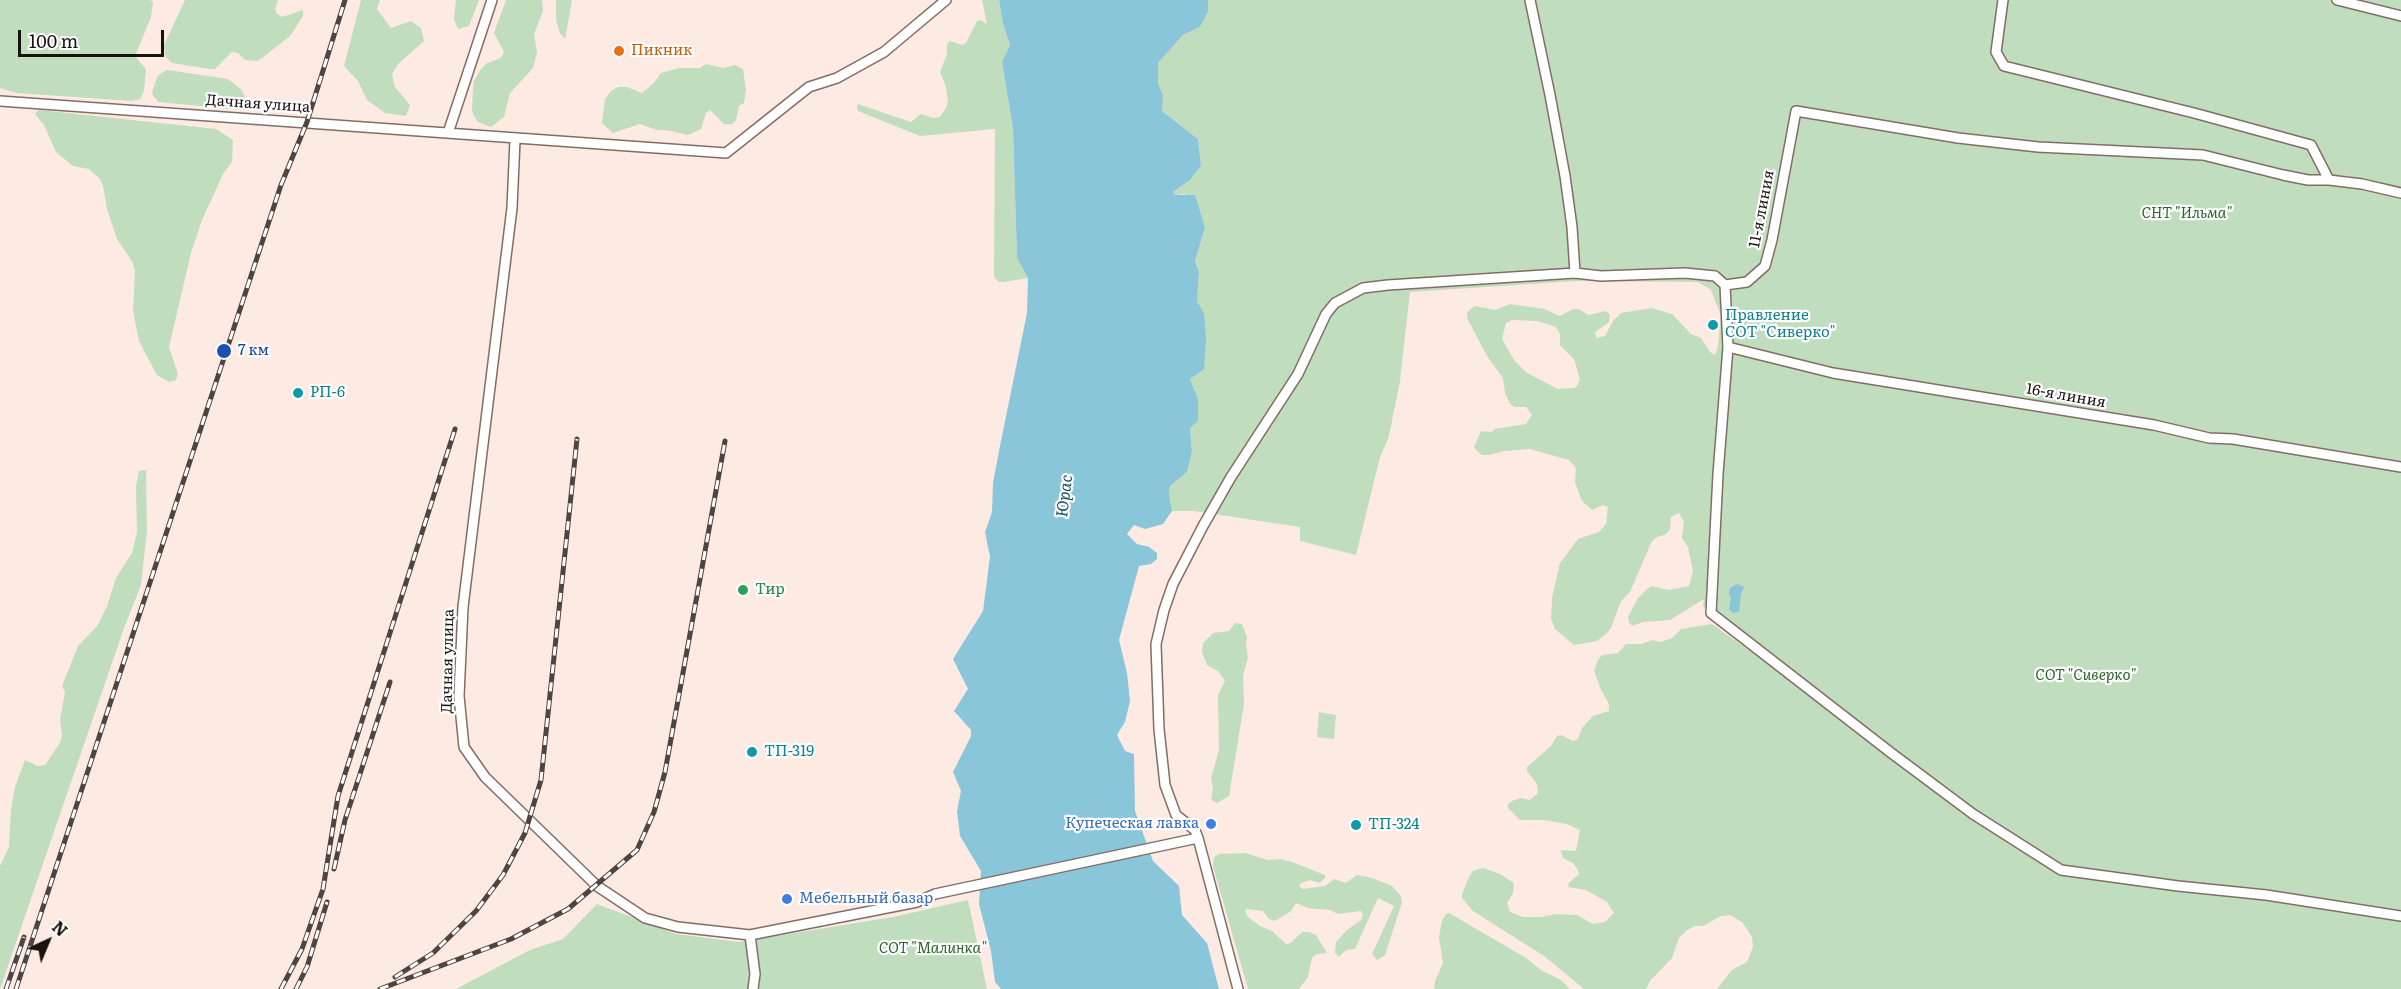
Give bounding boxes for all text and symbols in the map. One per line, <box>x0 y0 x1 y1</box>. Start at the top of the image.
scale bar <box>21 18 166 56</box>
text: 100 m <box>29 27 78 54</box>
place label: Пикник <box>631 42 692 60</box>
marker: Пикник <box>612 44 626 58</box>
street label: Дачная улица <box>205 91 311 117</box>
street label: 11-я линия <box>1746 169 1778 249</box>
park label: СНТ "Ильма" <box>2142 205 2232 223</box>
place label: Правление СОТ "Сиверко" <box>1725 307 1836 342</box>
marker: Правление СОТ "Сиверко" <box>1706 318 1720 332</box>
marker: 7 км <box>215 342 233 360</box>
place label: 7 км <box>238 342 269 360</box>
street label: 16-я линия <box>2025 380 2107 412</box>
place label: РП-6 <box>310 384 345 402</box>
marker: РП-6 <box>291 386 305 400</box>
water label: Юрас <box>1053 474 1077 518</box>
place label: Тир <box>755 581 785 599</box>
marker: Тир <box>736 583 750 597</box>
street label: Дачная улица <box>438 609 458 713</box>
park label: СОТ "Сиверко" <box>2035 667 2137 685</box>
place label: ТП-319 <box>764 743 814 761</box>
marker: ТП-319 <box>745 745 759 759</box>
place label: Купеческая лавка <box>1065 815 1199 833</box>
place label: ТП-324 <box>1368 816 1420 834</box>
marker: Купеческая лавка <box>1204 817 1218 831</box>
marker: ТП-324 <box>1349 818 1363 832</box>
place label: Мебельный базар <box>799 890 933 908</box>
marker: Мебельный базар <box>780 892 794 906</box>
north arrow <box>18 911 78 971</box>
text: N <box>47 915 74 941</box>
park label: СОТ "Малинка" <box>879 940 987 958</box>

